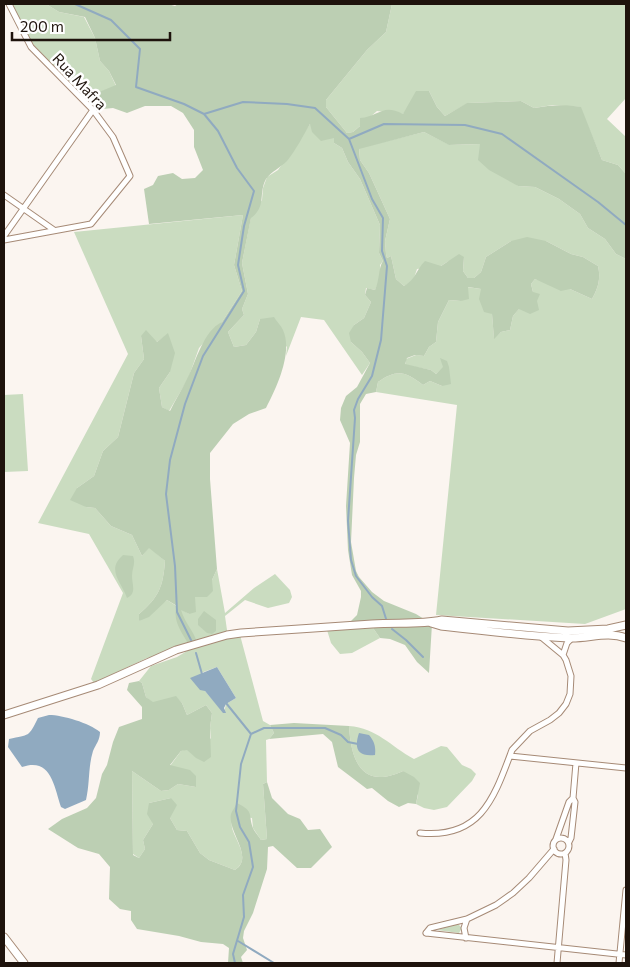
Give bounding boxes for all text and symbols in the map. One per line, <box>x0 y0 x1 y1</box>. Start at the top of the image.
scale bar <box>12 10 170 42</box>
text: 200 m <box>20 17 64 35</box>
street label: Rua Mafra <box>49 49 111 113</box>

